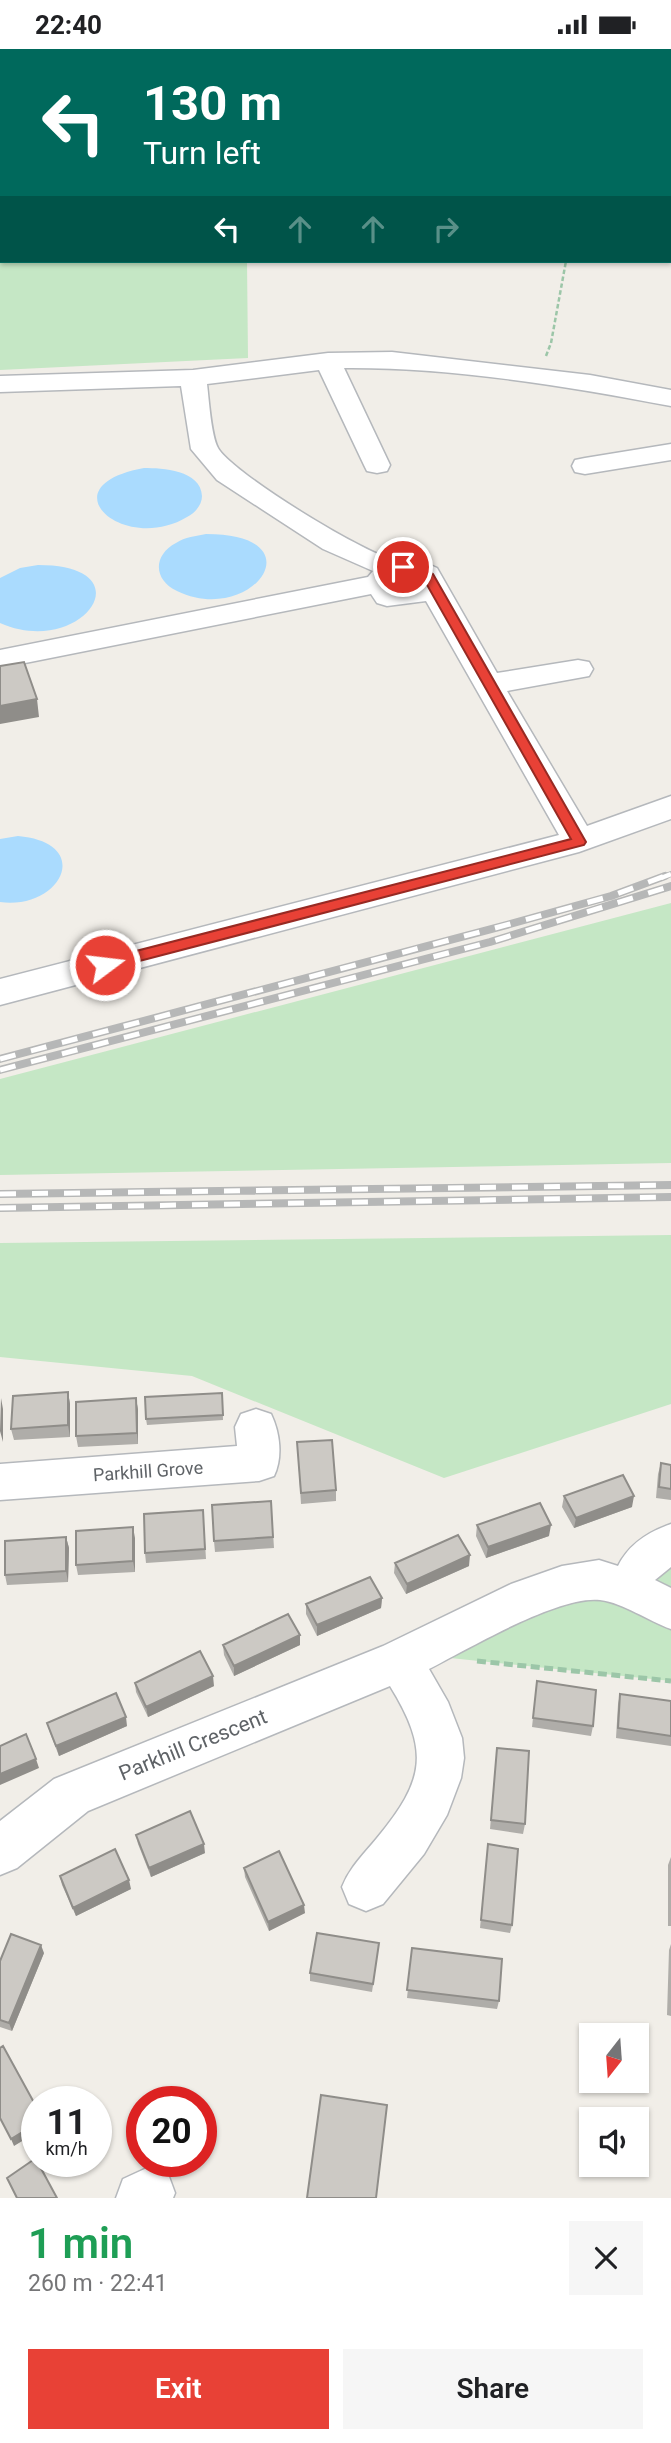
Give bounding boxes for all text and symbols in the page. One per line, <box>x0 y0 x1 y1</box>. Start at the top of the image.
text: 22:40 <box>35 10 102 40</box>
text: 130 m <box>143 75 282 132</box>
icon: left <box>28 77 119 168</box>
text: Turn left <box>143 134 261 172</box>
icon: left <box>208 210 246 248</box>
icon: ahead <box>281 210 319 248</box>
icon: ahead <box>354 210 392 248</box>
icon: right <box>427 210 465 248</box>
pin <box>373 537 433 597</box>
icon: arrive <box>384 548 422 586</box>
position arrow <box>68 928 142 1002</box>
street label: Parkhill Grove <box>92 1457 204 1485</box>
street label: Parkhill Crescent <box>115 1704 271 1786</box>
north arrow <box>579 2023 649 2093</box>
map controls <box>579 2023 649 2177</box>
speed limit sign: 20 <box>126 2086 217 2177</box>
text: 11 <box>46 2102 87 2143</box>
button: sound <box>579 2107 649 2177</box>
text: km/h <box>45 2138 88 2159</box>
text: 1 min <box>28 2219 133 2268</box>
button: close <box>569 2221 643 2295</box>
text: 260 m · 22:41 <box>28 2270 167 2297</box>
button: Exit <box>28 2349 329 2429</box>
button: Share <box>343 2349 643 2429</box>

